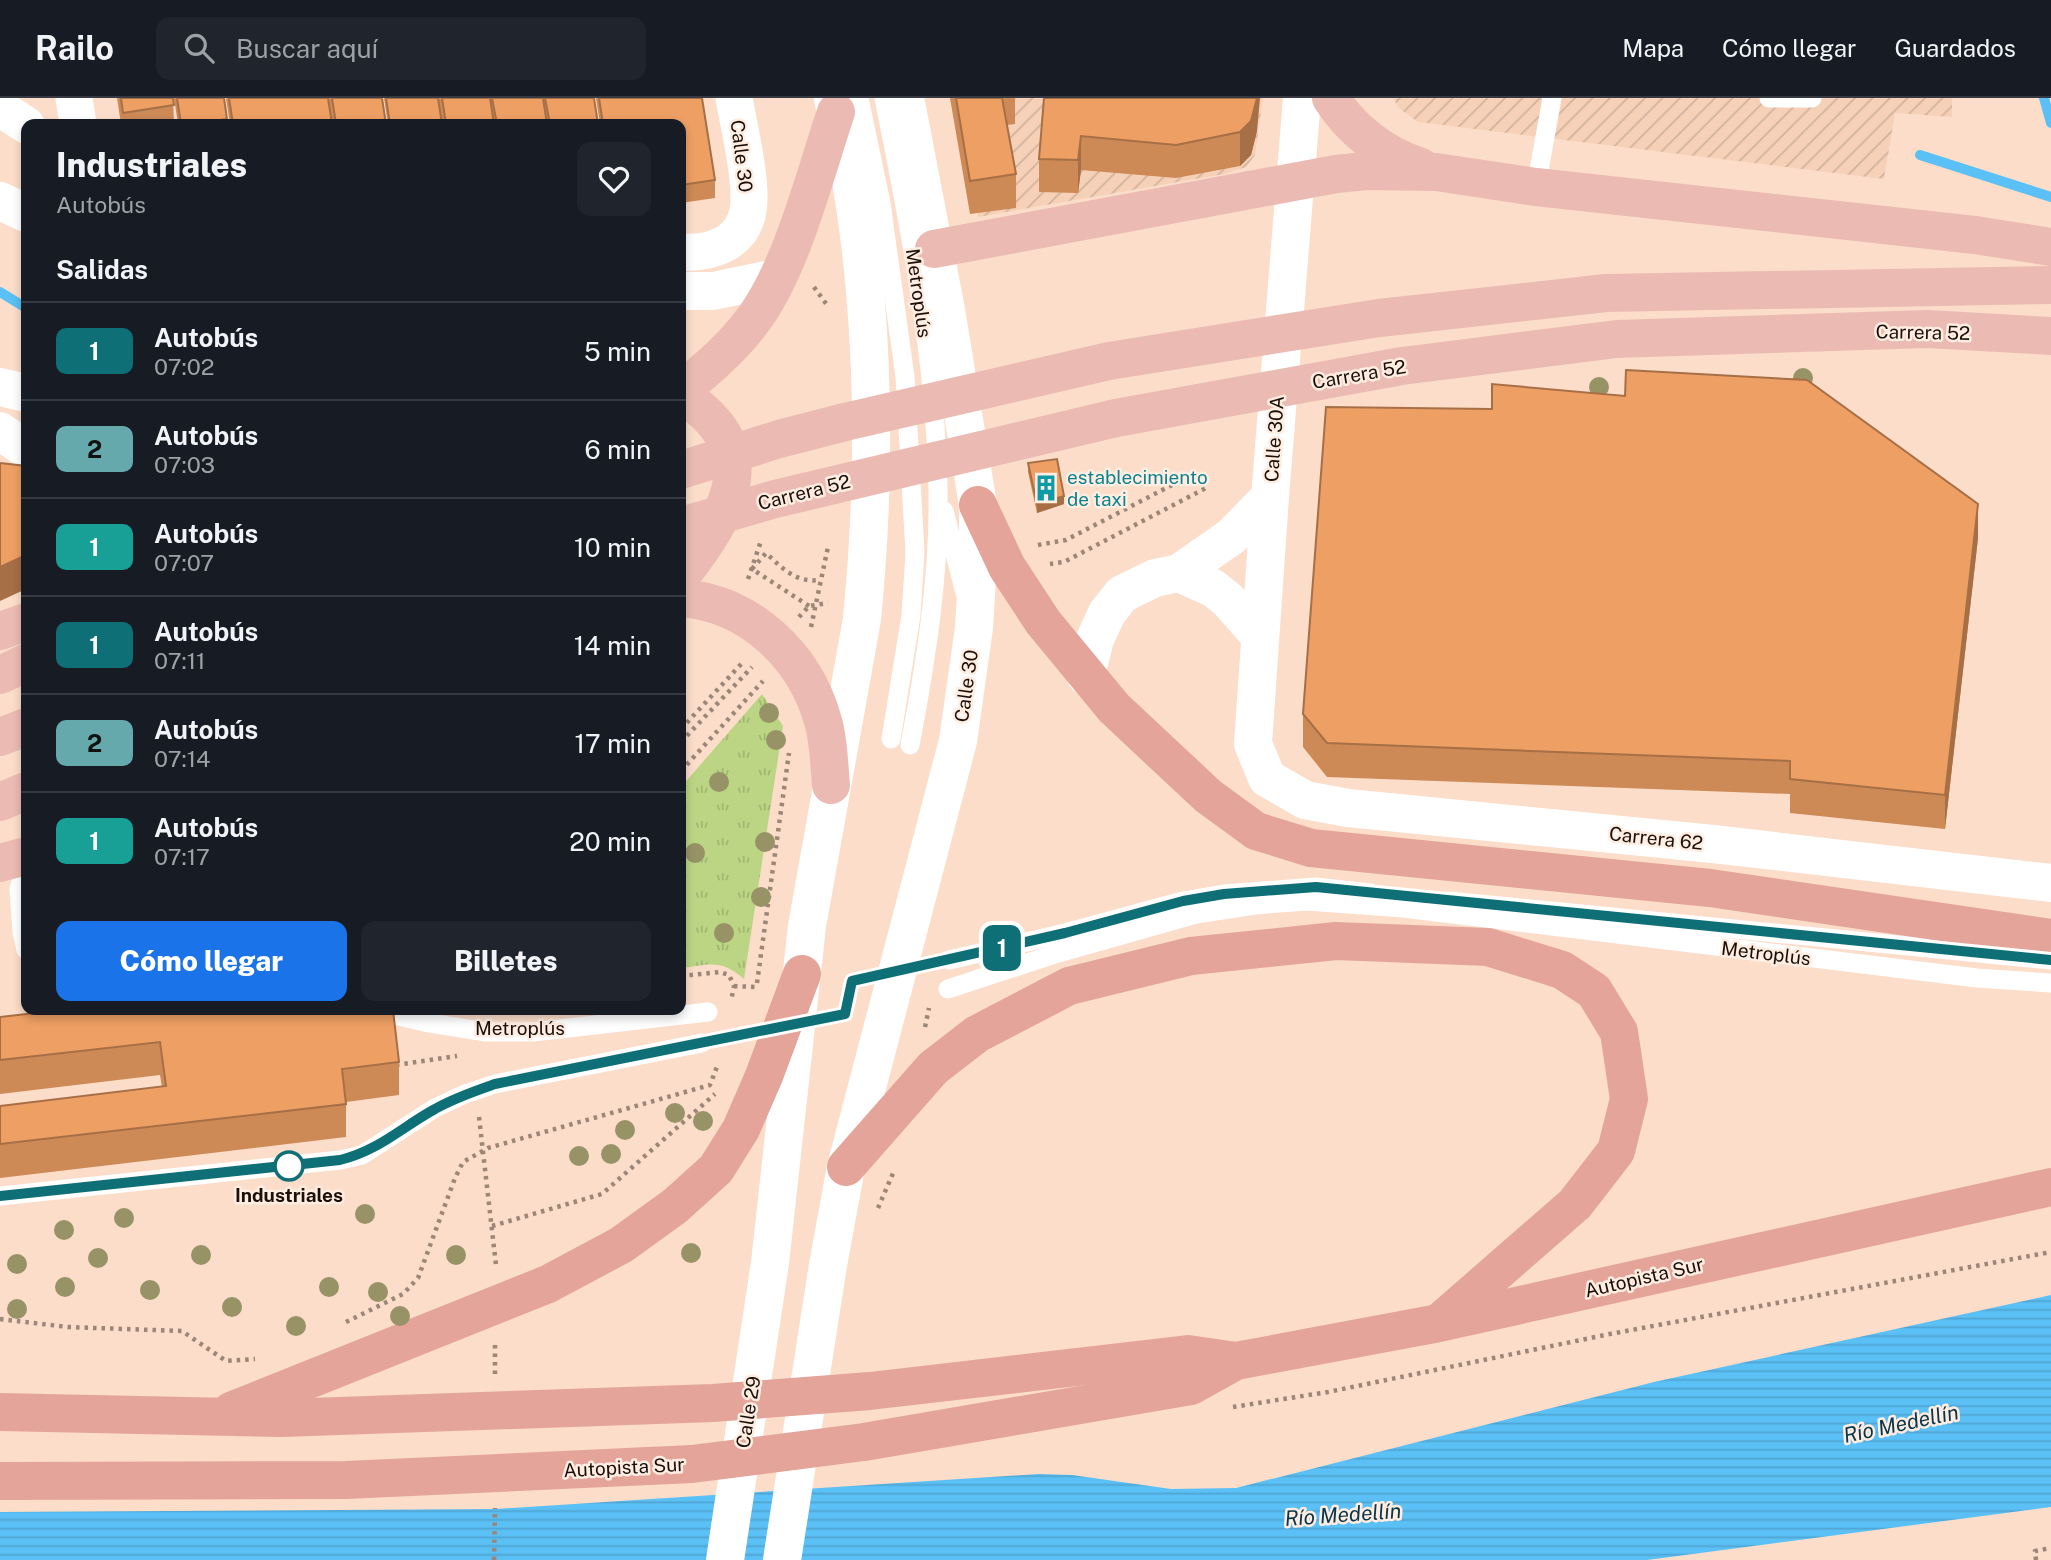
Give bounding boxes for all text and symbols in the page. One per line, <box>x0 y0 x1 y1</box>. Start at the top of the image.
search box <box>156 17 646 80</box>
text: Railo <box>35 29 114 67</box>
icon: search <box>180 29 218 67</box>
text: Buscar aquí <box>236 33 378 64</box>
text: Mapa <box>1622 34 1684 62</box>
text: Cómo llegar <box>1722 34 1856 62</box>
text: Guardados <box>1894 34 2016 62</box>
street label: Calle 30 <box>727 118 757 194</box>
button: heart <box>577 142 651 216</box>
text: Industriales <box>56 146 247 184</box>
text: Autobús <box>56 191 146 218</box>
street label: Metroplús <box>902 247 936 339</box>
text: Salidas <box>56 254 148 285</box>
street label: Carrera 52 <box>1875 320 1971 344</box>
text: Autobús <box>154 322 258 353</box>
text: 5 min <box>584 336 651 367</box>
text: 1 <box>89 337 100 365</box>
text: 07:02 <box>154 353 214 380</box>
street label: Carrera 52 <box>1310 355 1408 393</box>
street label: Calle 30A <box>1260 395 1288 483</box>
text: Autobús <box>154 420 258 451</box>
text: 6 min <box>584 434 651 465</box>
text: 2 <box>87 435 102 463</box>
text: 07:03 <box>154 451 215 478</box>
place label: establecimiento de taxi <box>1067 466 1208 510</box>
street label: Carrera 52 <box>755 470 853 514</box>
building icon: establecimiento de taxi <box>1031 473 1061 503</box>
text: Autobús <box>154 518 258 549</box>
text: 10 min <box>574 532 651 563</box>
text: 1 <box>89 533 100 561</box>
text: 07:07 <box>154 549 214 576</box>
text: Autobús <box>154 616 258 647</box>
text: 14 min <box>574 630 651 661</box>
text: 1 <box>89 631 100 659</box>
text: 07:11 <box>154 647 205 674</box>
street label: Calle 30 <box>950 648 982 724</box>
text: Autobús <box>154 714 258 745</box>
text: 17 min <box>574 728 651 759</box>
text: 2 <box>87 729 102 757</box>
text: 07:14 <box>154 745 210 772</box>
text: Autobús <box>154 812 258 843</box>
street label: Carrera 62 <box>1608 822 1704 854</box>
text: 20 min <box>569 826 651 857</box>
text: 1 <box>89 827 100 855</box>
text: 07:17 <box>154 843 210 870</box>
button: Cómo llegar <box>56 921 347 1001</box>
button: Billetes <box>361 921 651 1001</box>
line badge: 1 <box>979 925 1025 971</box>
text: 1 <box>997 934 1007 962</box>
street label: Metroplús <box>1720 937 1812 969</box>
street label: Metroplús <box>475 1017 565 1039</box>
marker: Industriales <box>274 1151 304 1181</box>
place label: Industriales <box>235 1184 343 1206</box>
street label: Autopista Sur <box>1582 1253 1706 1301</box>
street label: Calle 29 <box>731 1374 765 1450</box>
water label: Río Medellín <box>1841 1399 1961 1448</box>
street label: Autopista Sur <box>563 1453 685 1481</box>
water label: Río Medellín <box>1284 1498 1402 1531</box>

